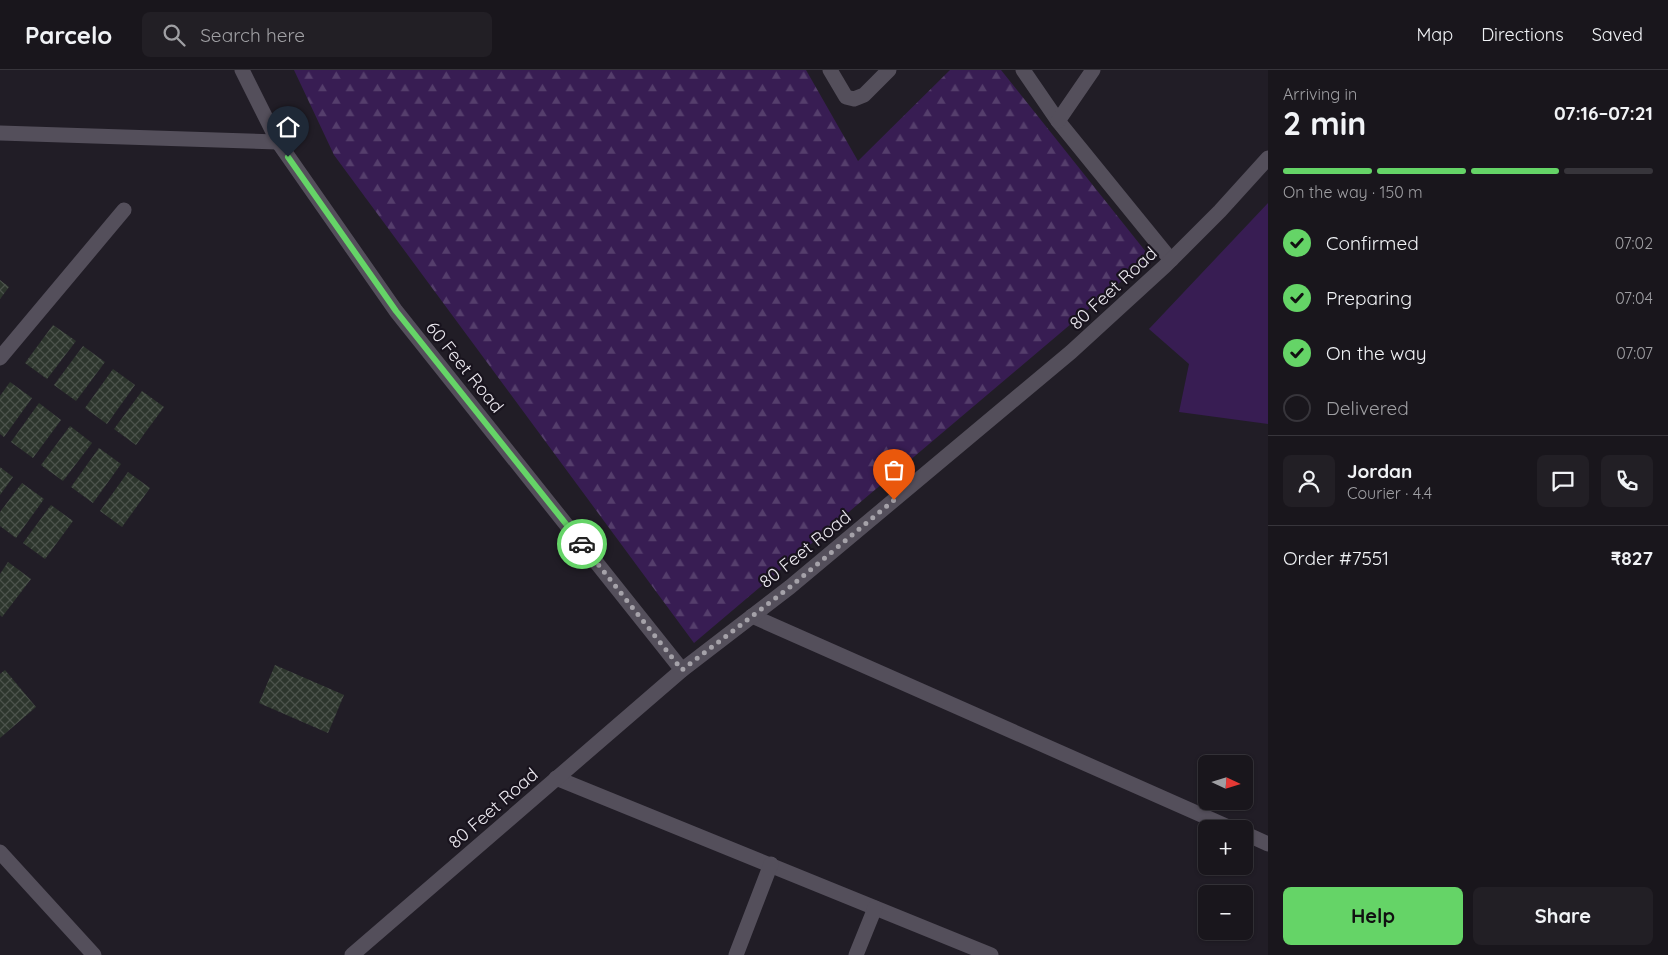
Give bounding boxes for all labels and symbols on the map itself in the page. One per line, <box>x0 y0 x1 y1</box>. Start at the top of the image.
pin <box>267 106 309 157</box>
street label: 80 Feet Road <box>1064 242 1162 334</box>
street label: 60 Feet Road <box>421 317 509 417</box>
pin <box>873 449 915 500</box>
street label: 80 Feet Road <box>755 505 855 593</box>
courier <box>557 519 607 569</box>
north arrow <box>1198 755 1252 810</box>
street label: 80 Feet Road <box>443 763 543 853</box>

